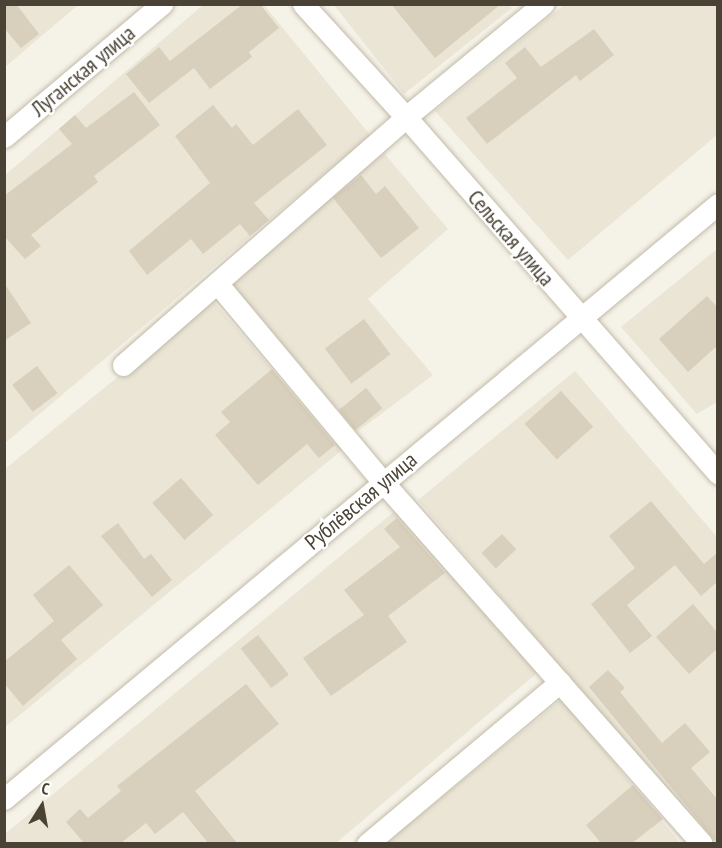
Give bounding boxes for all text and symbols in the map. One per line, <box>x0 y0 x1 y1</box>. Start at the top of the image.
street label: Луганская улица <box>26 20 140 122</box>
street label: Сельская улица <box>462 185 560 291</box>
street label: Рублёвская улица <box>300 447 422 555</box>
north arrow <box>12 776 72 836</box>
text: С <box>40 778 51 799</box>

